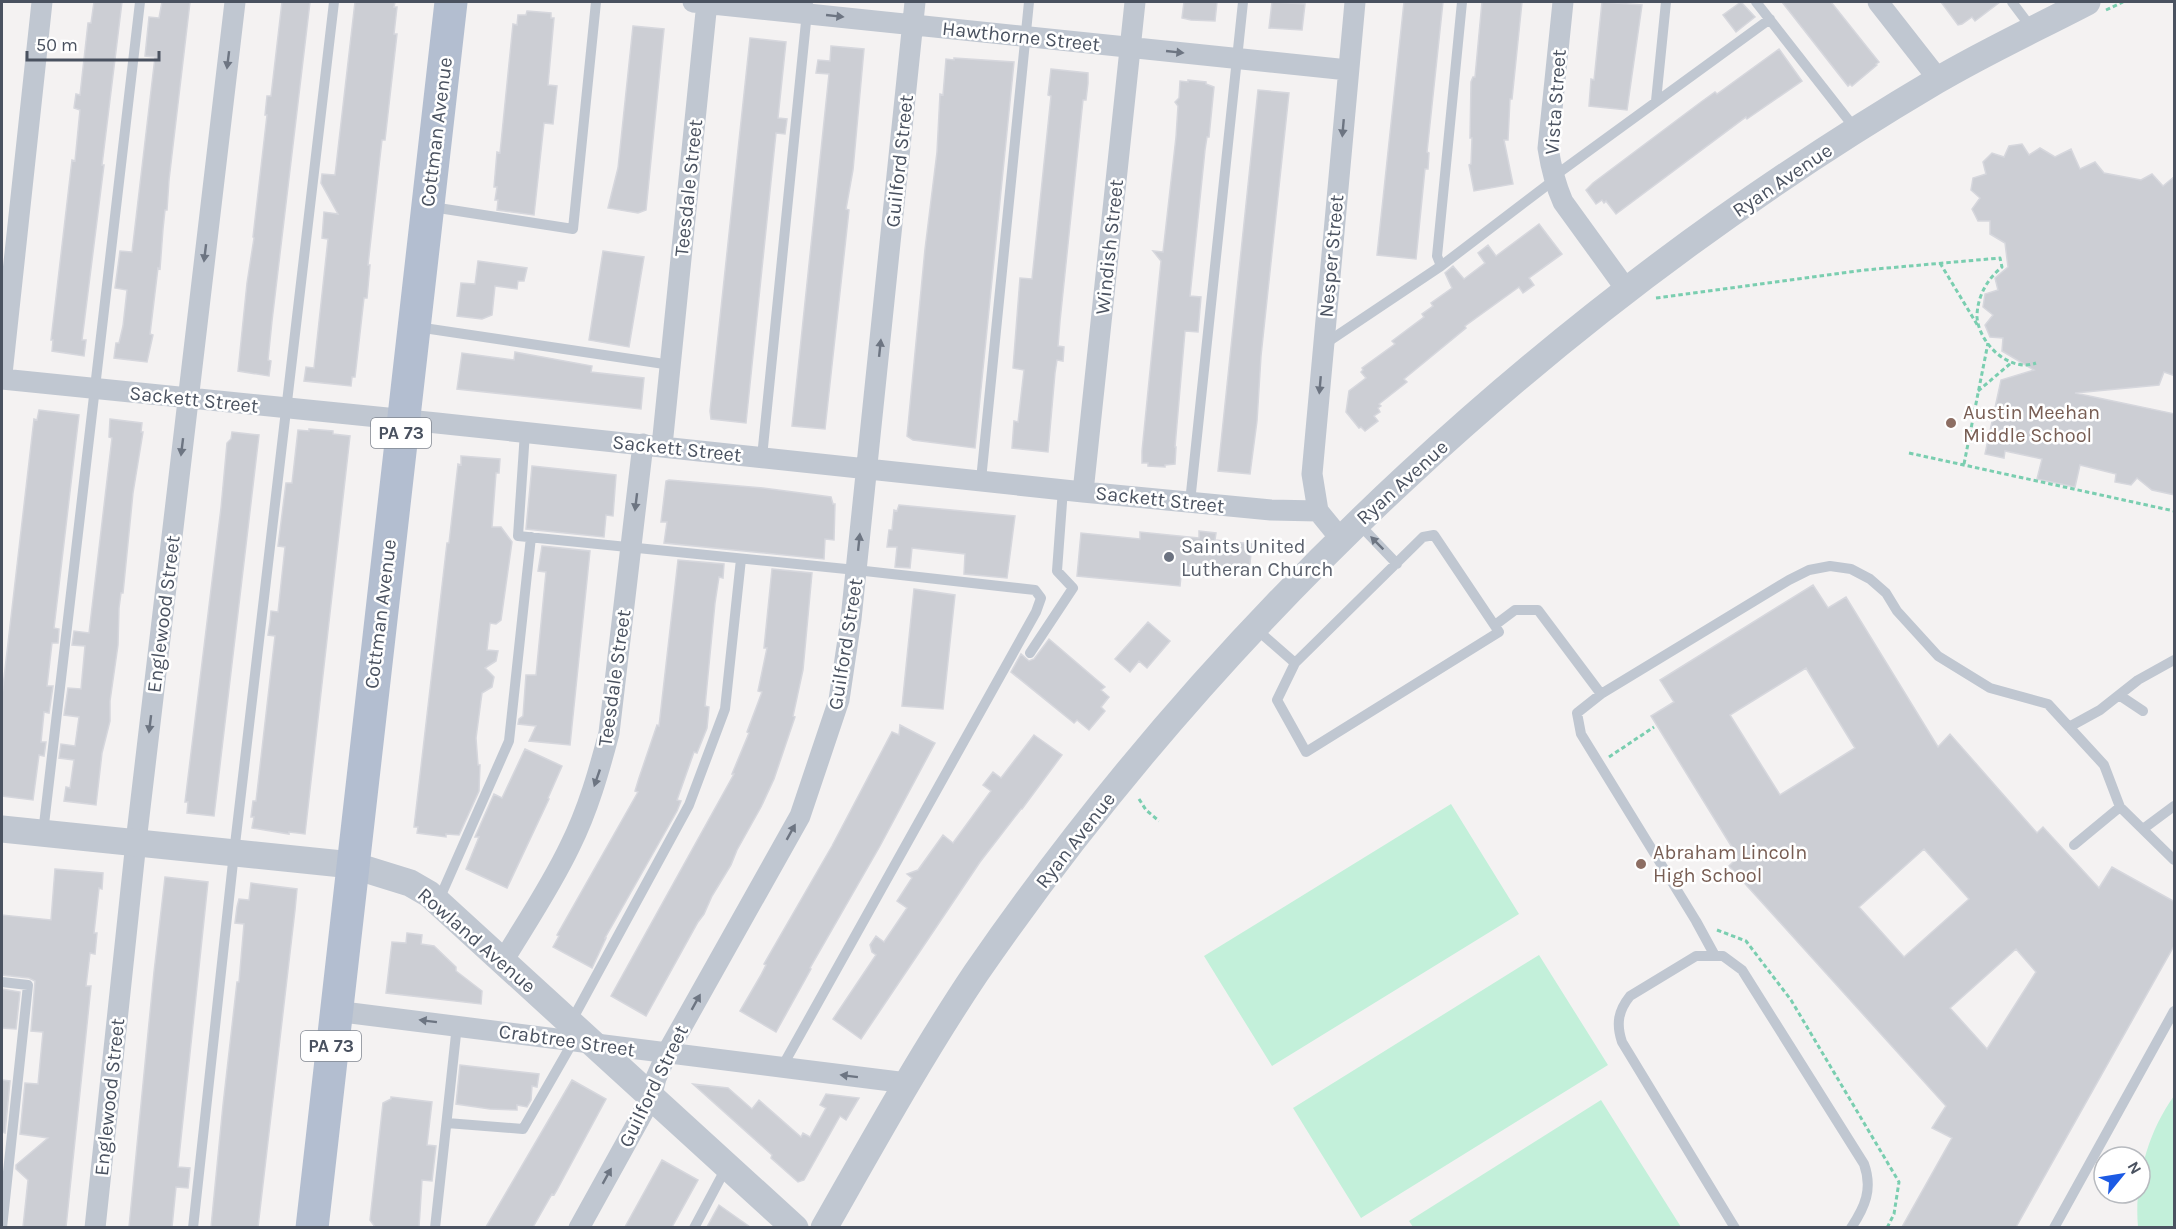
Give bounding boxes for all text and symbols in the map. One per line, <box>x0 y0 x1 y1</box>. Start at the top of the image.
one-way arrow <box>826 11 845 21</box>
street label: Hawthorne Street <box>941 17 1101 56</box>
scale bar <box>27 24 159 62</box>
text: 50 m <box>36 34 78 56</box>
one-way arrow <box>1166 47 1185 57</box>
street label: Vista Street <box>1540 48 1571 156</box>
one-way arrow <box>223 50 233 69</box>
street label: Cottman Avenue <box>416 56 457 208</box>
street label: Guilford Street <box>881 93 918 228</box>
street label: Teesdale Street <box>670 118 707 258</box>
one-way arrow <box>1338 119 1348 138</box>
street label: Ryan Avenue <box>1728 139 1836 222</box>
street label: Windish Street <box>1091 178 1128 316</box>
street label: Nesper Street <box>1315 193 1348 318</box>
one-way arrow <box>200 244 210 263</box>
one-way arrow <box>875 339 884 358</box>
one-way arrow <box>1315 376 1325 395</box>
street label: Sackett Street <box>128 381 260 418</box>
place label: Austin Meehan Middle School <box>1963 401 2100 447</box>
marker: Austin Meehan Middle School <box>1944 416 1958 430</box>
road number: PA 73 <box>371 418 431 448</box>
street label: Sackett Street <box>611 430 743 467</box>
street label: Ryan Avenue <box>1352 435 1453 529</box>
one-way arrow <box>178 437 187 456</box>
street label: Sackett Street <box>1094 481 1226 518</box>
one-way arrow <box>631 493 641 512</box>
one-way arrow <box>854 533 864 552</box>
street label: Englewood Street <box>142 534 185 694</box>
place label: Saints United Lutheran Church <box>1181 535 1333 581</box>
one-way arrow <box>1370 536 1385 550</box>
street label: Cottman Avenue <box>360 538 401 690</box>
marker: Saints United Lutheran Church <box>1162 550 1176 564</box>
street label: Guilford Street <box>824 576 867 712</box>
street label: Teesdale Street <box>594 608 636 748</box>
one-way arrow <box>145 715 155 734</box>
one-way arrow <box>591 769 601 787</box>
street label: Ryan Avenue <box>1031 788 1120 893</box>
one-way arrow <box>786 823 796 840</box>
place label: Abraham Lincoln High School <box>1653 841 1807 887</box>
marker: Abraham Lincoln High School <box>1634 857 1648 871</box>
street label: Rowland Avenue <box>413 883 540 998</box>
one-way arrow <box>691 994 701 1011</box>
one-way arrow <box>418 1016 437 1026</box>
street label: Englewood Street <box>90 1017 129 1177</box>
street label: Crabtree Street <box>497 1020 637 1062</box>
street label: Guilford Street <box>614 1021 693 1151</box>
road number: PA 73 <box>301 1031 361 1061</box>
one-way arrow <box>839 1071 858 1080</box>
north arrow <box>2092 1145 2152 1205</box>
text: N <box>2123 1158 2146 1177</box>
one-way arrow <box>602 1168 612 1185</box>

